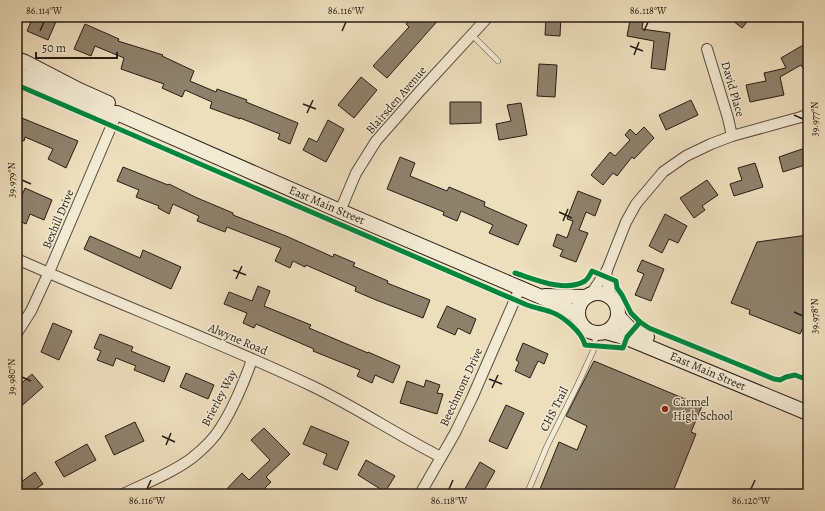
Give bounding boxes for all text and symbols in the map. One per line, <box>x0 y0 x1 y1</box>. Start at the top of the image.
text: 86.114°W <box>26 4 63 17</box>
text: 86.116°W <box>328 4 365 17</box>
text: 86.118°W <box>630 4 667 17</box>
scale bar <box>36 34 117 60</box>
text: 50 m <box>42 40 66 56</box>
street label: David Place <box>717 60 749 118</box>
street label: Blairsden Avenue <box>362 63 430 137</box>
text: 39.977°N <box>808 102 821 136</box>
text: 39.979°N <box>5 162 18 198</box>
street label: East Main Street <box>287 182 367 228</box>
street label: Bexhill Drive <box>38 187 78 251</box>
text: 39.978°N <box>808 298 821 334</box>
street label: Alwyne Road <box>205 319 271 359</box>
street label: Beechmont Drive <box>436 345 486 429</box>
street label: East Main Street <box>668 348 748 394</box>
text: 39.980°N <box>5 359 18 395</box>
street label: Brierley Way <box>197 366 241 429</box>
street label: CHS Trail <box>536 384 572 434</box>
place label: Carmel High School <box>673 394 733 424</box>
marker: Carmel High School <box>660 404 670 414</box>
text: 86.116°W <box>129 494 166 507</box>
text: 86.118°W <box>431 494 468 507</box>
text: 86.120°W <box>732 494 771 507</box>

